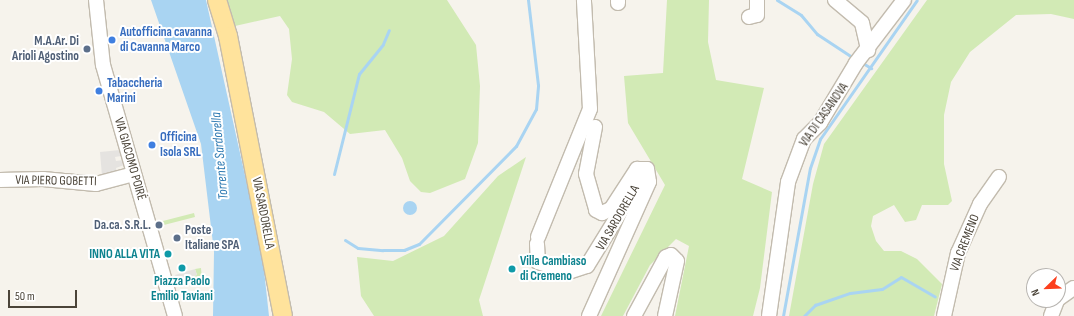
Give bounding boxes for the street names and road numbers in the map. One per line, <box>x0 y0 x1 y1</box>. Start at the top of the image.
street label: VIA DI CASANOVA <box>796 80 852 150</box>
street label: VIA GIACOMO POIRÈ <box>111 116 149 202</box>
street label: VIA PIERO GOBETTI <box>15 172 97 190</box>
street label: VIA SARDORELLA <box>248 176 278 250</box>
street label: VIA SARDORELLA <box>593 183 643 253</box>
street label: VIA CREMENO <box>947 212 983 274</box>

